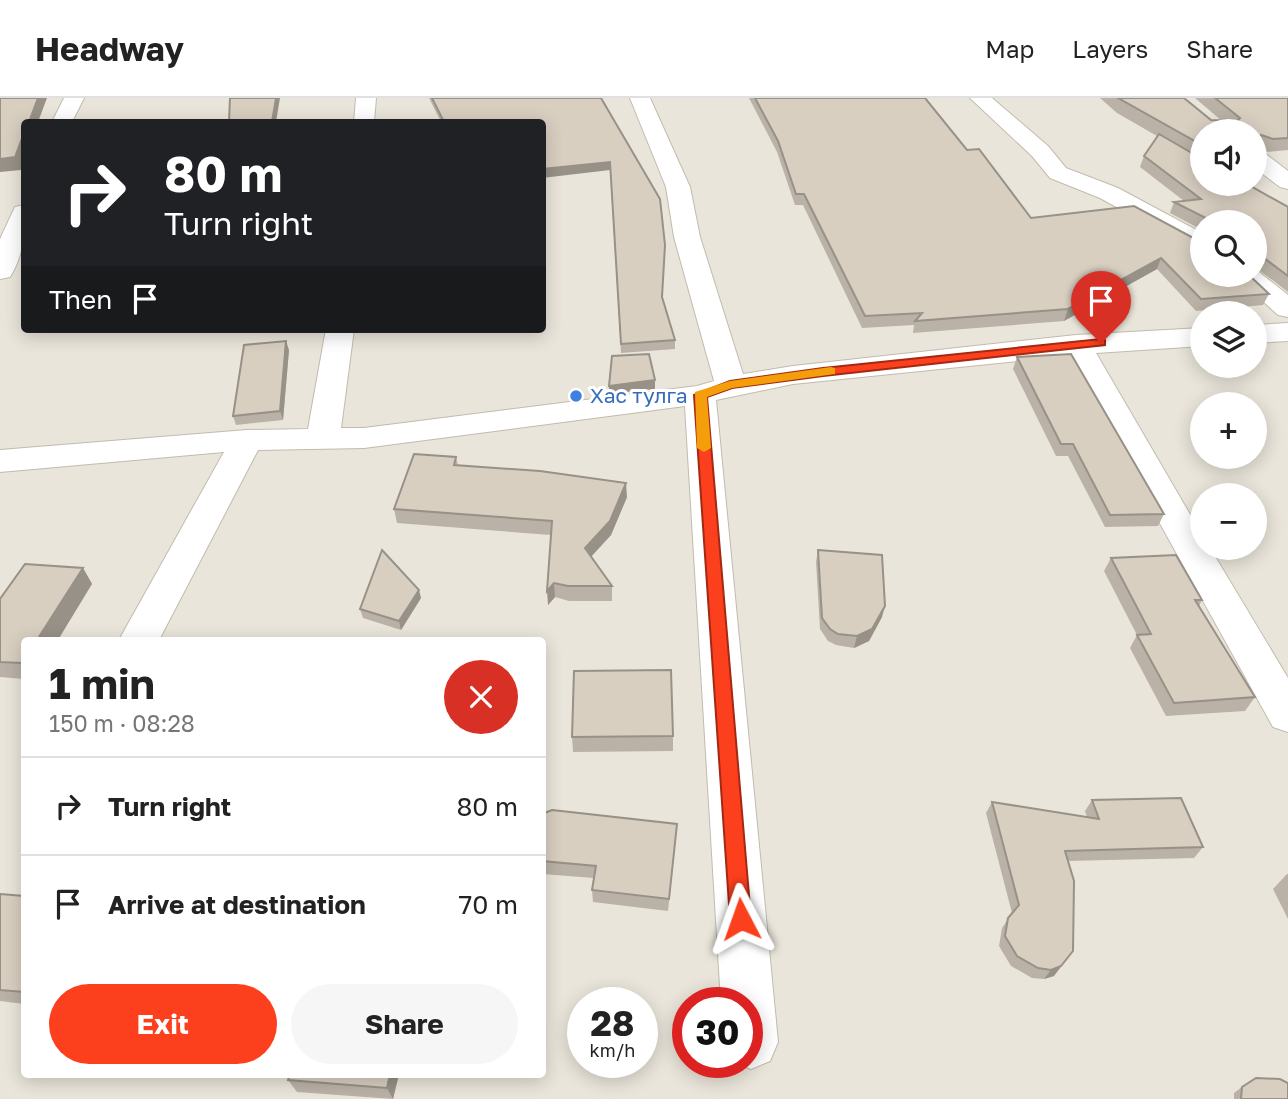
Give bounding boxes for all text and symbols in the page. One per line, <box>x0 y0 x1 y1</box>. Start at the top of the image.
text: Headway <box>35 29 184 68</box>
text: Map <box>985 34 1034 63</box>
text: Layers <box>1072 34 1148 63</box>
text: Share <box>1186 34 1253 63</box>
map controls <box>1190 119 1267 560</box>
button: sound <box>1190 119 1267 196</box>
text: 80 m <box>164 144 282 203</box>
icon: right <box>49 147 140 238</box>
text: Turn right <box>164 204 313 242</box>
button: search <box>1190 210 1267 287</box>
pin <box>1071 271 1131 343</box>
icon: arrive <box>126 280 164 318</box>
icon: arrive <box>1082 282 1120 320</box>
text: Then <box>49 284 112 315</box>
button: layers <box>1190 301 1267 378</box>
place label: Хас тулга <box>590 382 688 408</box>
marker: Хас тулга <box>568 388 584 404</box>
button: + <box>1190 392 1267 469</box>
button: − <box>1190 483 1267 560</box>
text: 1 min <box>49 658 155 708</box>
button: close <box>444 660 518 734</box>
text: 150 m · 08:28 <box>49 709 195 737</box>
icon: right <box>49 787 87 825</box>
text: Turn right <box>108 791 231 822</box>
text: 80 m <box>457 791 518 822</box>
position arrow <box>704 882 778 956</box>
icon: arrive <box>49 885 87 923</box>
text: Arrive at destination <box>108 889 366 920</box>
text: 70 m <box>459 889 518 920</box>
button: Exit <box>49 984 277 1064</box>
button: Share <box>291 984 518 1064</box>
speed limit sign: 30 <box>672 987 763 1078</box>
text: 28 <box>591 1002 634 1044</box>
text: km/h <box>590 1039 635 1061</box>

